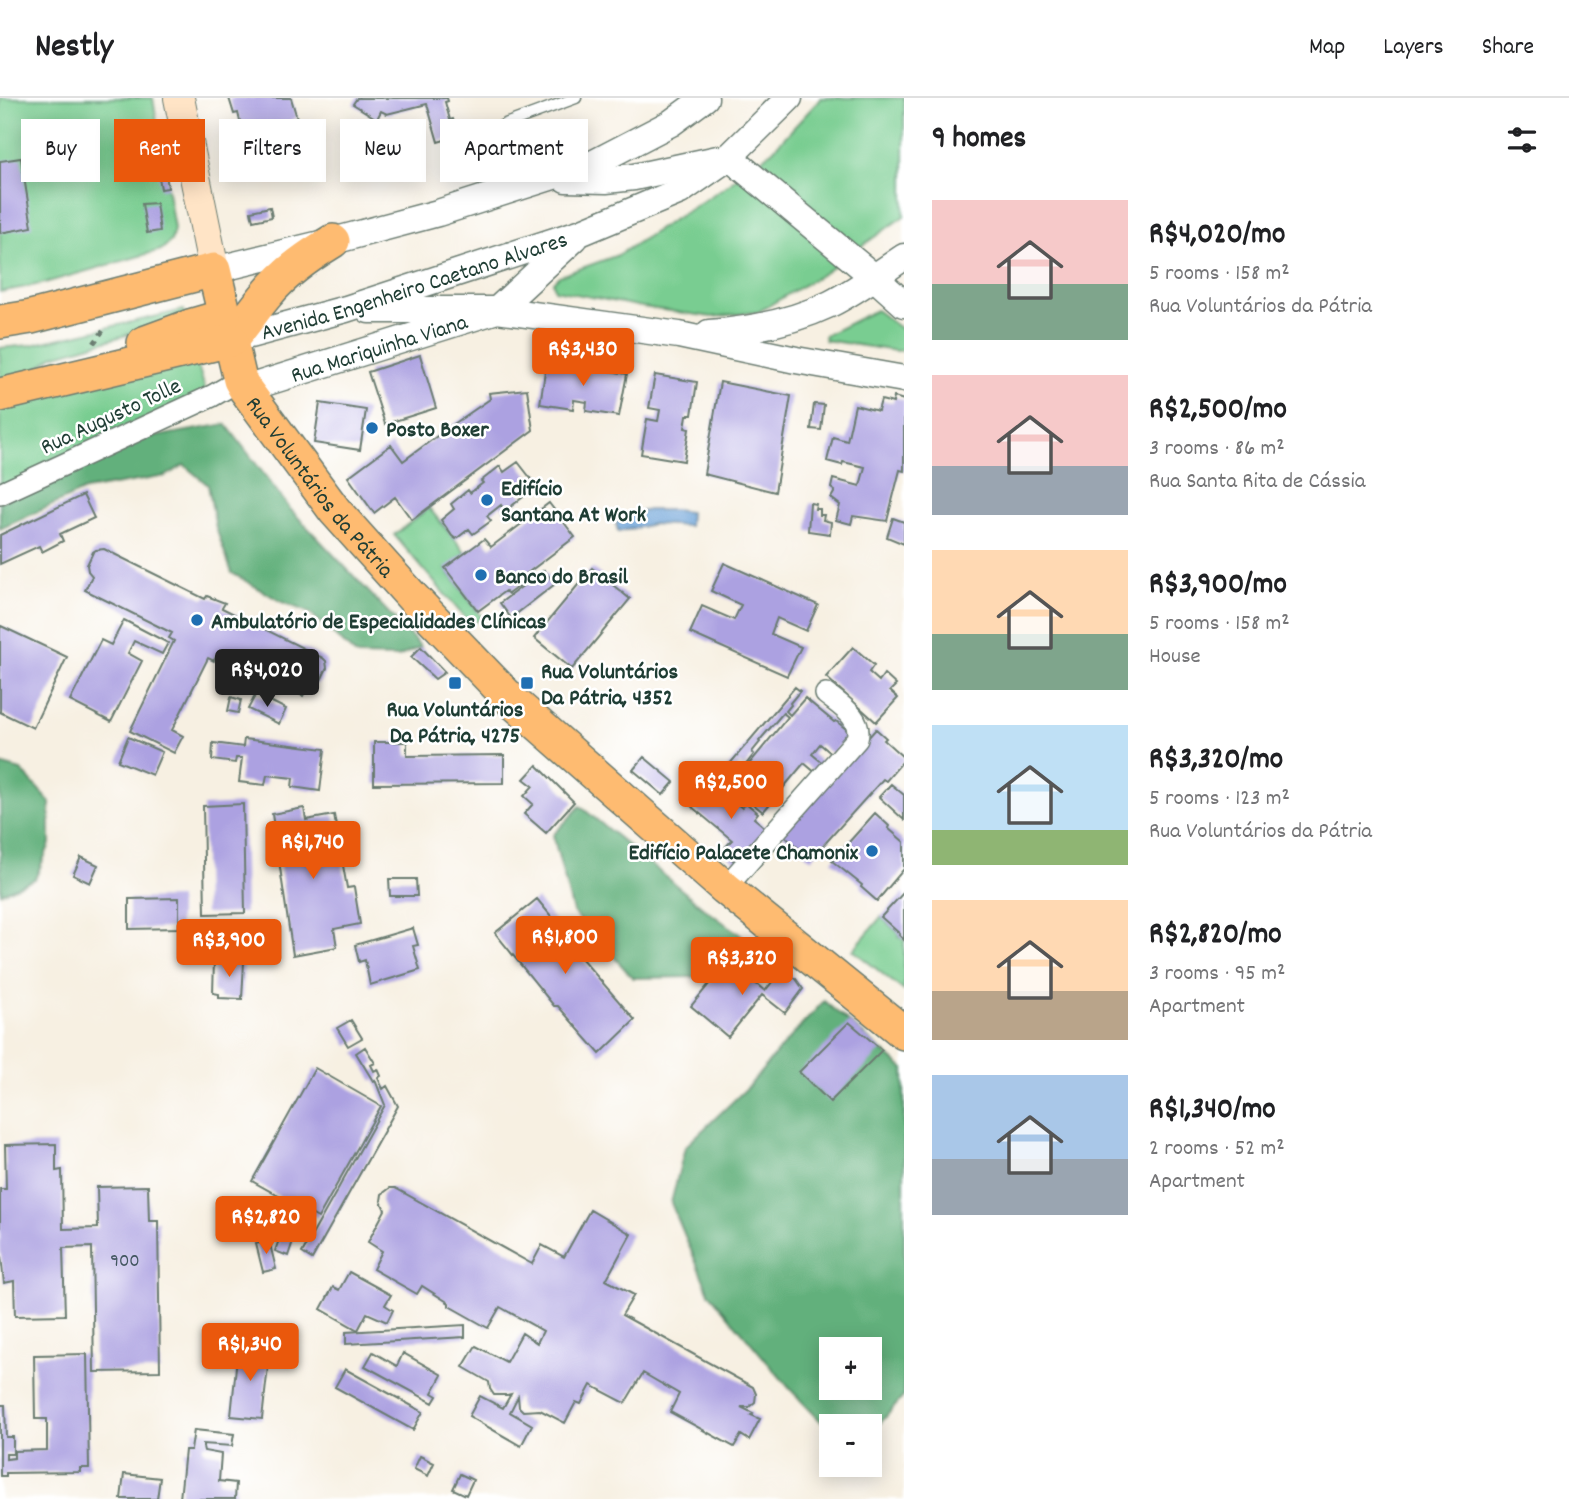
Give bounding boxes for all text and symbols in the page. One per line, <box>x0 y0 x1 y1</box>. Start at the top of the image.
text: Nestly <box>35 25 113 72</box>
text: Map <box>1309 31 1345 65</box>
text: Layers <box>1383 31 1444 65</box>
text: Share <box>1482 31 1534 65</box>
chip: Buy <box>21 119 100 182</box>
chip: Rent <box>114 119 205 182</box>
chip: Filters <box>219 119 326 182</box>
chip: New <box>340 119 426 182</box>
chip: Apartment <box>440 119 588 182</box>
text: 9 homes <box>932 119 1026 162</box>
icon: filters <box>1503 121 1541 159</box>
text: R$4,020/mo <box>1149 215 1285 258</box>
street label: Avenida Engenheiro Caetano Alvares <box>258 225 572 351</box>
icon: home <box>988 228 1072 312</box>
text: 5 rooms · 158 m² <box>1149 258 1290 291</box>
text: Rua Voluntários da Pátria <box>1149 291 1372 324</box>
street label: Rua Mariquinha Viana <box>287 307 473 394</box>
pin: R$3,430 <box>518 328 648 388</box>
text: R$3,430 <box>548 334 618 367</box>
street label: Rua Augusto Tolle <box>36 371 187 465</box>
text: R$2,500/mo <box>1149 390 1287 433</box>
street label: Rua Voluntários da Pátria <box>236 391 401 587</box>
icon: home <box>988 403 1072 487</box>
place label: Posto Boxer <box>386 415 489 448</box>
marker: Posto Boxer <box>364 420 380 436</box>
text: 3 rooms · 86 m² <box>1149 433 1285 466</box>
text: Rua Santa Rita de Cássia <box>1149 466 1366 499</box>
place label: Edifício Santana At Work <box>501 474 647 533</box>
marker: Edifício Santana At Work <box>479 492 495 508</box>
place label: Banco do Brasil <box>495 562 628 595</box>
text: R$3,900/mo <box>1149 565 1287 608</box>
marker: Banco do Brasil <box>473 567 489 583</box>
icon: home <box>988 578 1072 662</box>
place label: Ambulatório de Especialidades Clínicas <box>211 607 547 640</box>
text: 5 rooms · 158 m² <box>1149 608 1290 641</box>
marker: Ambulatório de Especialidades Clínicas <box>189 612 205 628</box>
text: House <box>1149 641 1201 674</box>
pin: R$4,020 <box>202 650 332 709</box>
text: R$4,020 <box>231 655 303 688</box>
place label: Rua Voluntários Da Pátria, 4352 <box>541 657 678 716</box>
marker: Rua Voluntários Da Pátria, 4275 <box>447 675 463 691</box>
marker: Rua Voluntários Da Pátria, 4352 <box>519 675 535 691</box>
place label: Rua Voluntários Da Pátria, 4275 <box>386 695 524 754</box>
text: R$3,320/mo <box>1149 740 1283 783</box>
icon: home <box>988 753 1072 837</box>
pin: R$2,500 <box>666 762 796 821</box>
text: R$2,500 <box>694 767 768 800</box>
text: 5 rooms · 123 m² <box>1149 783 1290 816</box>
text: Rua Voluntários da Pátria <box>1149 816 1372 849</box>
pin: R$1,740 <box>248 822 378 881</box>
text: R$1,740 <box>281 827 345 860</box>
place label: Edifício Palacete Chamonix <box>628 838 858 871</box>
marker: Edifício Palacete Chamonix <box>864 843 880 859</box>
text: R$2,820/mo <box>1149 915 1282 958</box>
pin: R$1,800 <box>500 916 630 976</box>
pin: R$3,900 <box>164 920 294 979</box>
text: R$1,800 <box>532 922 598 955</box>
text: R$3,900 <box>192 925 266 958</box>
icon: home <box>988 928 1072 1012</box>
pin: R$3,320 <box>677 937 807 997</box>
text: R$3,320 <box>707 943 777 976</box>
text: 3 rooms · 95 m² <box>1149 958 1285 991</box>
text: Apartment <box>1149 991 1245 1024</box>
text: R$1,340/mo <box>1149 1090 1276 1133</box>
icon: home <box>988 1103 1072 1187</box>
text: 2 rooms · 52 m² <box>1149 1133 1285 1166</box>
text: Apartment <box>1149 1166 1245 1199</box>
pin: R$2,820 <box>201 1196 331 1256</box>
text: R$2,820 <box>231 1202 301 1235</box>
house number: 900 <box>110 1249 140 1276</box>
pin: R$1,340 <box>185 1324 315 1383</box>
text: R$1,340 <box>218 1329 282 1362</box>
map controls <box>819 1337 882 1477</box>
button: + <box>819 1337 882 1400</box>
button: − <box>819 1414 882 1477</box>

